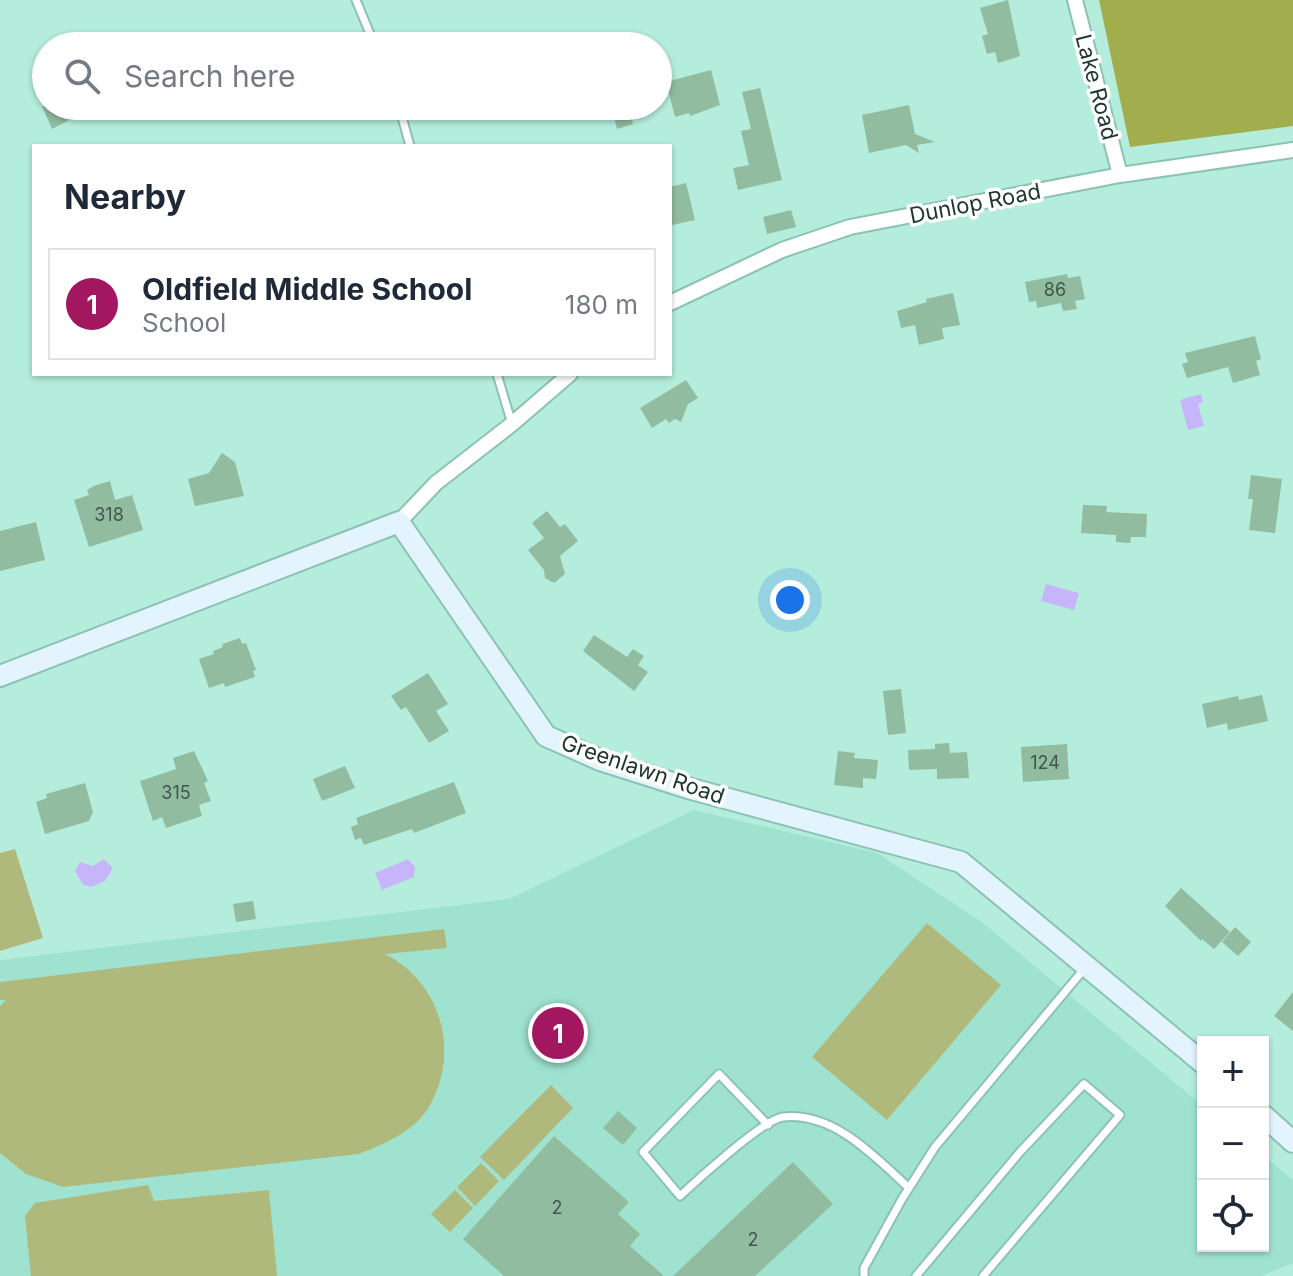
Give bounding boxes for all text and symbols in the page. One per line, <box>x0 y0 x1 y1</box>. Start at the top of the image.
street label: Lake Road <box>1070 31 1124 143</box>
search box <box>32 32 672 120</box>
icon: search <box>60 54 104 98</box>
text: Search here <box>124 58 296 94</box>
text: Nearby <box>64 176 186 217</box>
street label: Dunlop Road <box>907 178 1043 228</box>
text: Oldfield Middle School <box>142 271 472 307</box>
house number: 86 <box>1044 279 1066 300</box>
text: 1 <box>86 289 98 320</box>
text: 180 m <box>565 289 638 320</box>
text: School <box>142 307 226 338</box>
house number: 318 <box>94 504 124 525</box>
your location <box>770 580 810 620</box>
street label: Greenlawn Road <box>558 729 728 809</box>
house number: 124 <box>1030 752 1060 773</box>
house number: 315 <box>161 782 191 803</box>
pin: 1 <box>532 1003 584 1063</box>
map controls <box>1197 1036 1269 1252</box>
button: + <box>1197 1036 1269 1108</box>
button: − <box>1197 1108 1269 1180</box>
button: locate <box>1197 1180 1269 1252</box>
house number: 2 <box>552 1197 562 1218</box>
house number: 2 <box>748 1229 758 1250</box>

